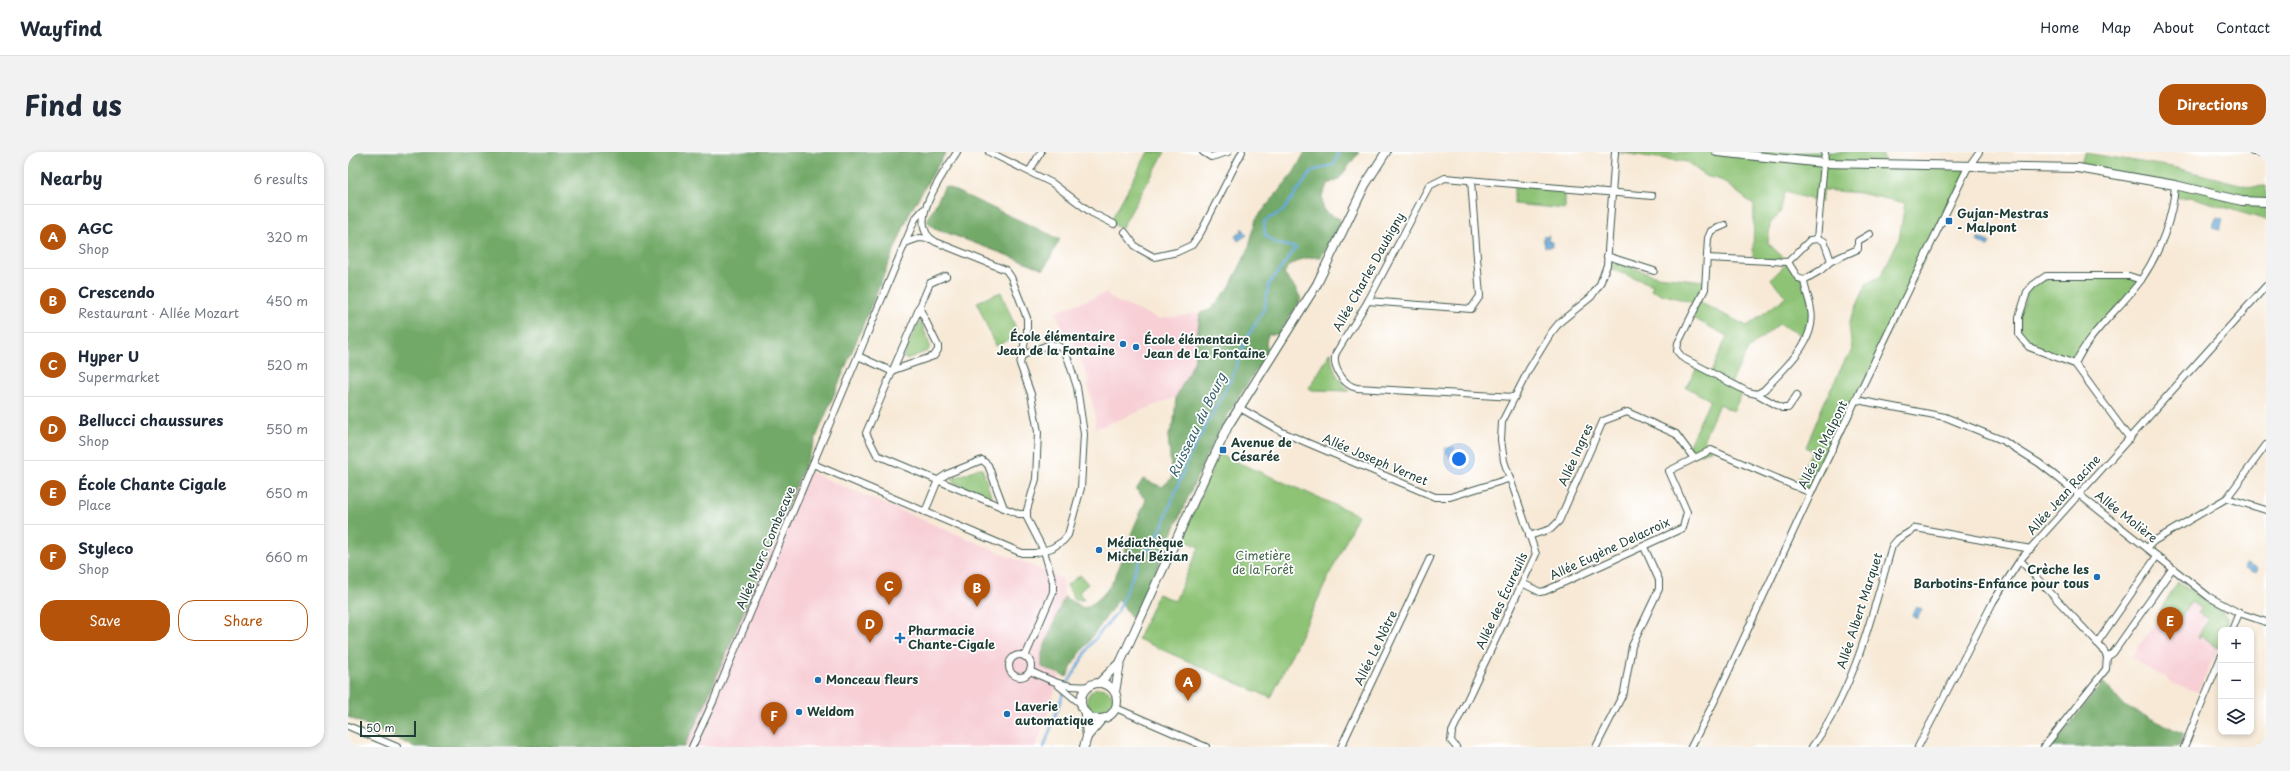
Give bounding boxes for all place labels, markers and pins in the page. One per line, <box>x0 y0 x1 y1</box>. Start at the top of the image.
place label: Gujan-Mestras - Malpont <box>1957 204 2049 236</box>
marker: Gujan-Mestras - Malpont <box>1944 216 1954 226</box>
place label: École élémentaire Jean de la Fontaine <box>997 327 1115 359</box>
place label: École élémentaire Jean de La Fontaine <box>1144 330 1266 362</box>
marker: École élémentaire Jean de la Fontaine <box>1118 339 1128 349</box>
marker: École élémentaire Jean de La Fontaine <box>1131 342 1141 352</box>
place label: Avenue de Césarée <box>1230 433 1292 465</box>
marker: Avenue de Césarée <box>1218 445 1228 455</box>
place label: Médiathèque Michel Bézian <box>1107 533 1189 565</box>
marker: Médiathèque Michel Bézian <box>1094 545 1104 555</box>
place label: Crèche les Barbotins-Enfance pour tous <box>1913 560 2089 592</box>
pin: C <box>876 572 902 605</box>
marker: Crèche les Barbotins-Enfance pour tous <box>2092 572 2102 582</box>
pin: B <box>964 574 990 607</box>
pin: E <box>2157 607 2183 640</box>
pin: D <box>857 610 883 643</box>
place label: Pharmacie Chante-Cigale <box>908 621 995 653</box>
marker: Pharmacie Chante-Cigale <box>895 633 905 643</box>
pin: A <box>1175 668 1201 701</box>
place label: Monceau fleurs <box>826 670 918 688</box>
marker: Monceau fleurs <box>813 675 823 685</box>
place label: Laverie automatique <box>1015 697 1094 729</box>
pin: F <box>761 702 787 735</box>
place label: Weldom <box>807 702 854 720</box>
marker: Weldom <box>794 707 804 717</box>
marker: Laverie automatique <box>1002 709 1012 719</box>

